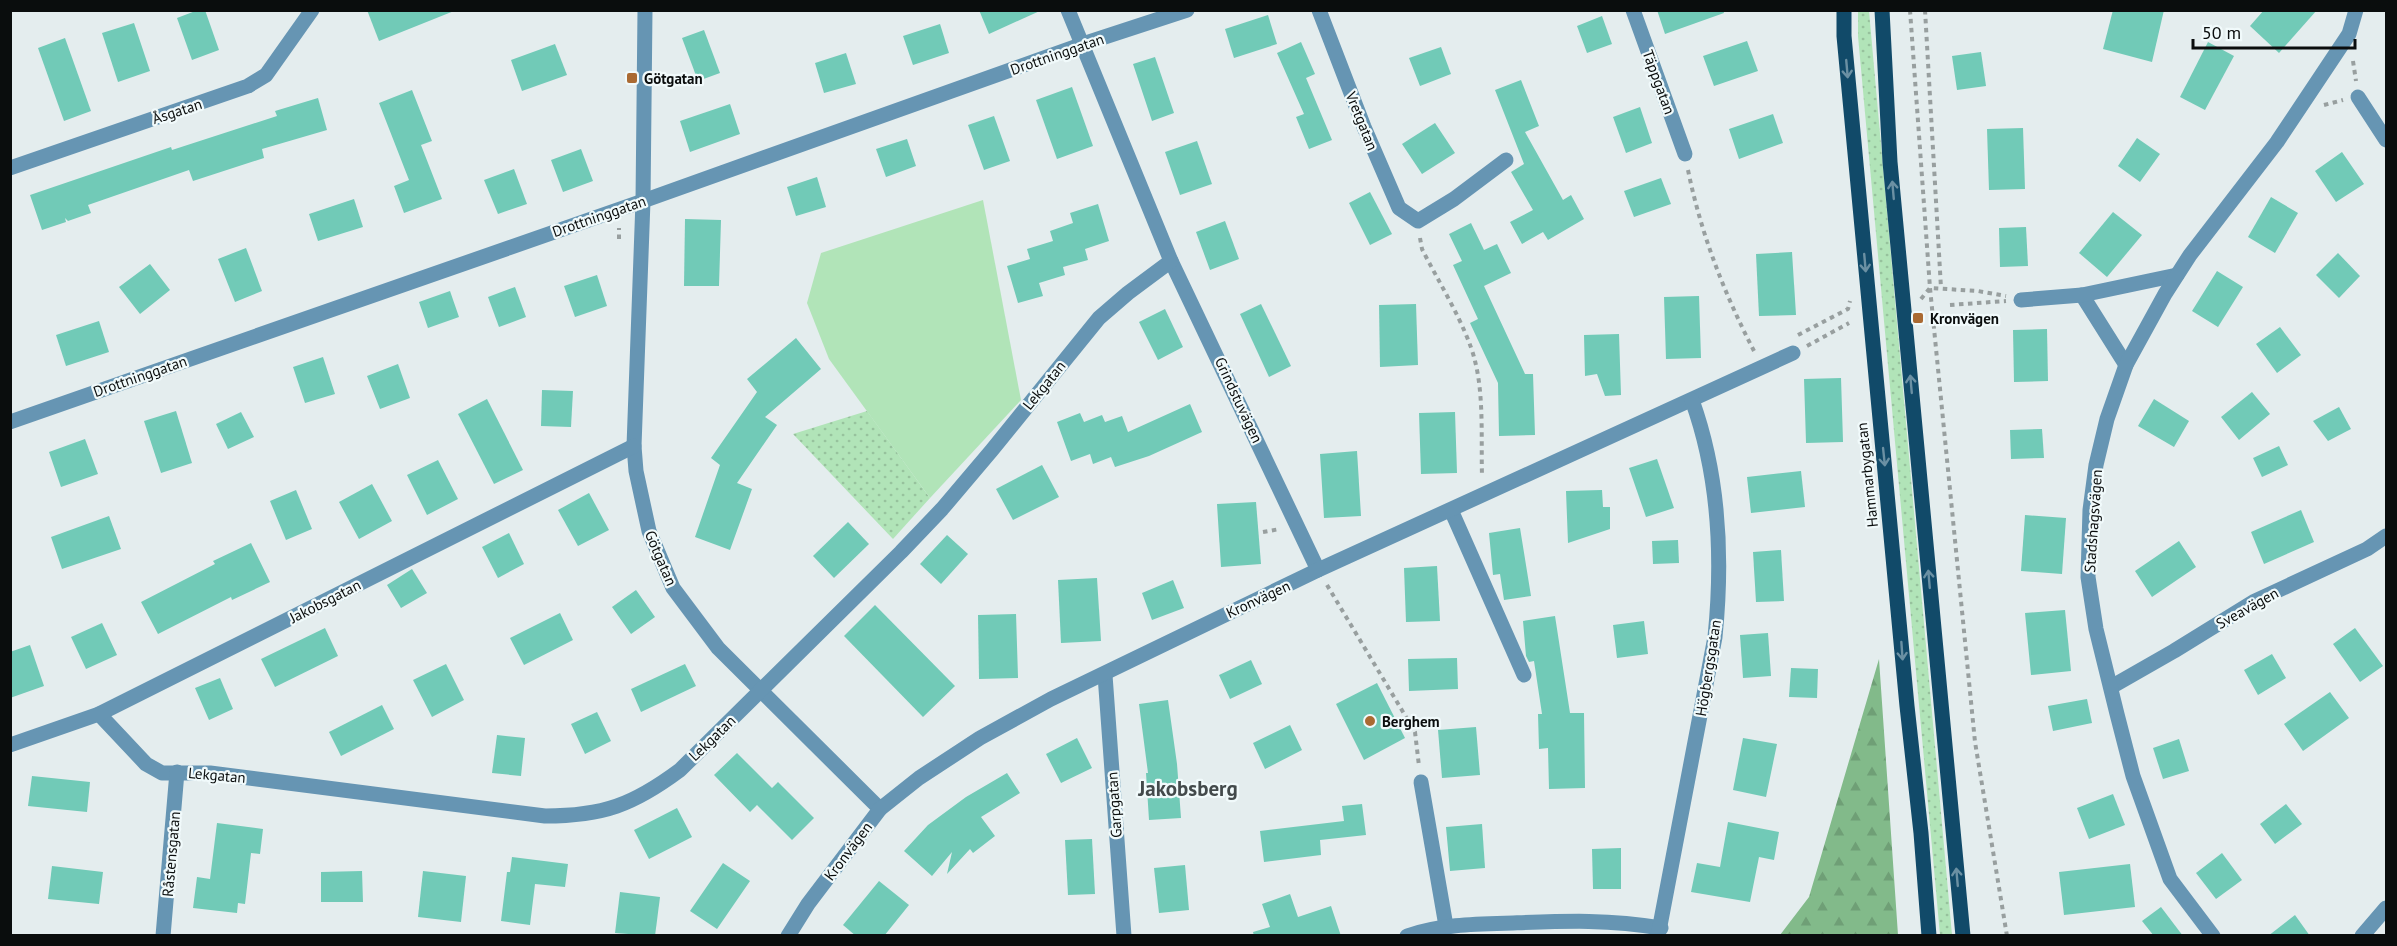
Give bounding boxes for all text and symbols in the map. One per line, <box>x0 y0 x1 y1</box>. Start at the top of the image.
scale bar <box>2193 12 2355 50</box>
text: 50 m <box>2202 21 2241 44</box>
street label: Drottninggatan <box>1008 29 1106 79</box>
street label: Täppgatan <box>1639 47 1679 117</box>
one-way arrow <box>1842 58 1853 78</box>
place label: Götgatan <box>644 69 703 88</box>
marker: Götgatan <box>625 71 639 85</box>
street label: Vretgatan <box>1341 88 1382 153</box>
street label: Åsgatan <box>150 94 204 128</box>
one-way arrow <box>1887 181 1898 201</box>
street label: Drottninggatan <box>550 191 648 241</box>
one-way arrow <box>1860 253 1871 273</box>
place label: Kronvägen <box>1930 309 1999 328</box>
marker: Kronvägen <box>1911 311 1925 325</box>
street label: Drottninggatan <box>91 351 189 401</box>
street label: Grindstuvägen <box>1211 354 1267 446</box>
street label: Lekgatan <box>1018 357 1070 413</box>
one-way arrow <box>1905 375 1916 395</box>
street label: Hammarbygatan <box>1852 422 1882 528</box>
one-way arrow <box>1879 447 1890 467</box>
street label: Stadshagsvägen <box>2080 469 2106 573</box>
street label: Götgatan <box>641 527 681 589</box>
one-way arrow <box>1923 569 1934 589</box>
street label: Jakobsgatan <box>285 575 364 628</box>
street label: Kronvägen <box>1223 576 1293 622</box>
street label: Sveavägen <box>2212 583 2282 633</box>
street label: Högbergsgatan <box>1691 618 1725 718</box>
one-way arrow <box>1897 641 1908 661</box>
street label: Lekgatan <box>685 711 739 765</box>
place label: Berghem <box>1382 712 1440 731</box>
marker: Berghem <box>1363 714 1377 728</box>
street label: Lekgatan <box>187 763 247 787</box>
street label: Garpgatan <box>1102 771 1126 839</box>
district label: Jakobsberg <box>1137 775 1238 802</box>
street label: Råstensgatan <box>158 810 184 898</box>
street label: Kronvägen <box>820 818 876 884</box>
one-way arrow <box>1951 868 1962 888</box>

